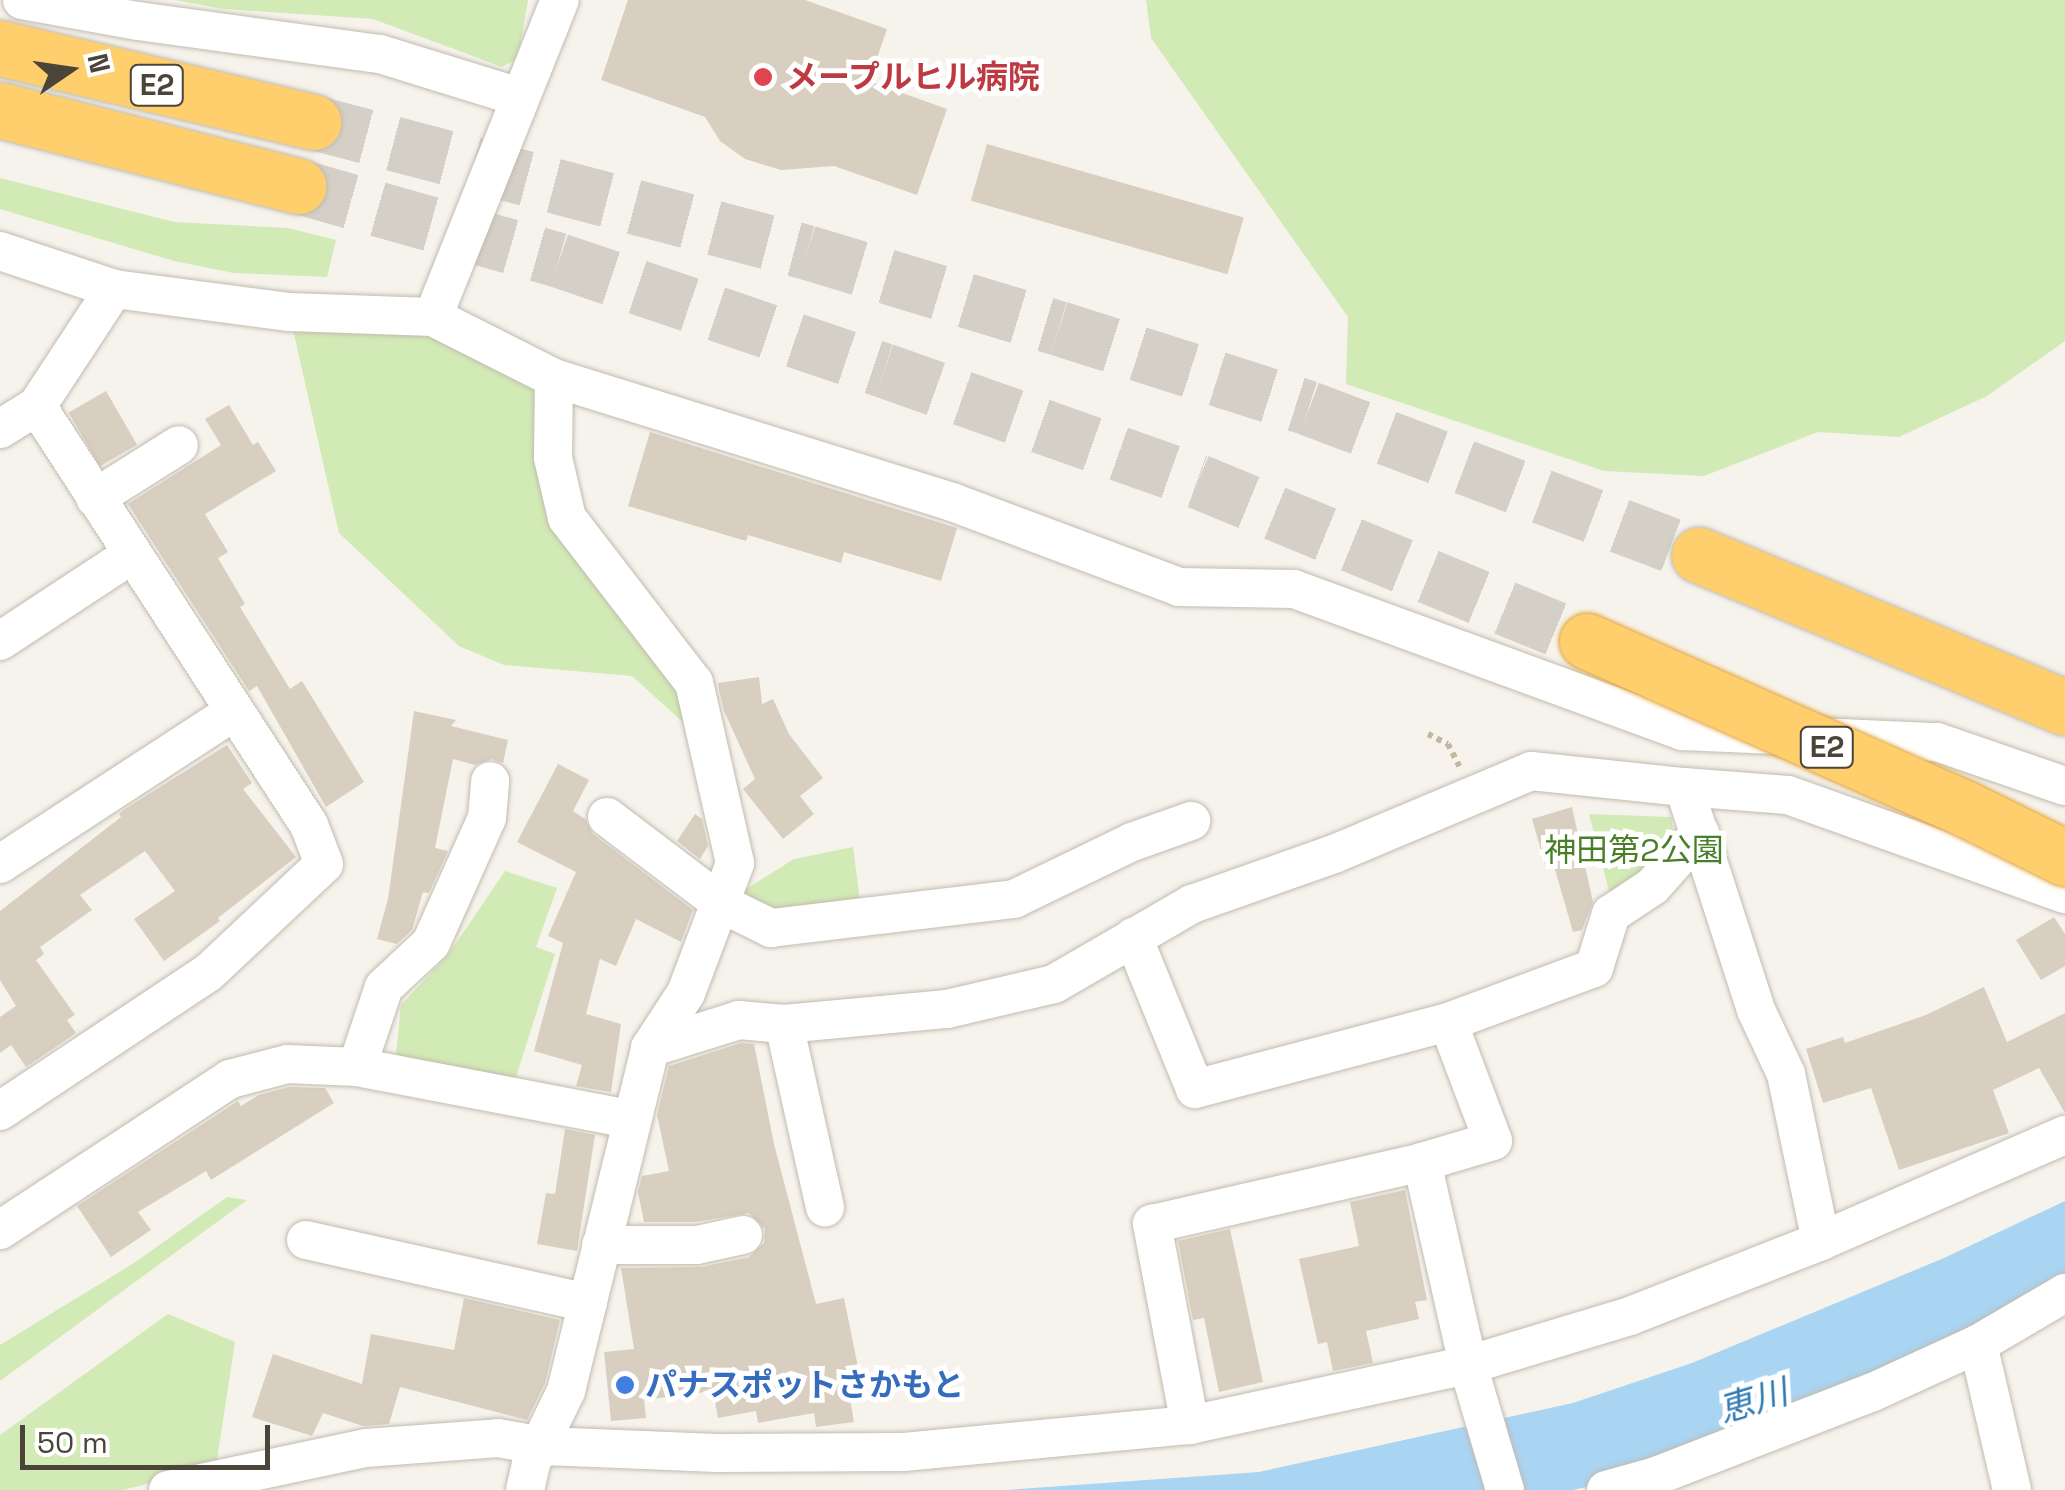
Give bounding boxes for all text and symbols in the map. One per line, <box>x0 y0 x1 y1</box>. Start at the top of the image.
north arrow <box>20 20 120 120</box>
text: N <box>80 50 119 76</box>
place label: メープルヒル病院 <box>786 58 1042 96</box>
road number: E2 <box>130 60 184 110</box>
marker: メープルヒル病院 <box>750 64 776 90</box>
road number: E2 <box>1800 722 1854 772</box>
park label: 神田第2公園 <box>1544 831 1724 869</box>
place label: パナスポットさかもと <box>645 1366 965 1404</box>
water label: 恵川 <box>1713 1371 1793 1431</box>
marker: パナスポットさかもと <box>614 1374 636 1396</box>
scale bar <box>25 1405 275 1467</box>
text: 50 m <box>37 1423 108 1462</box>

